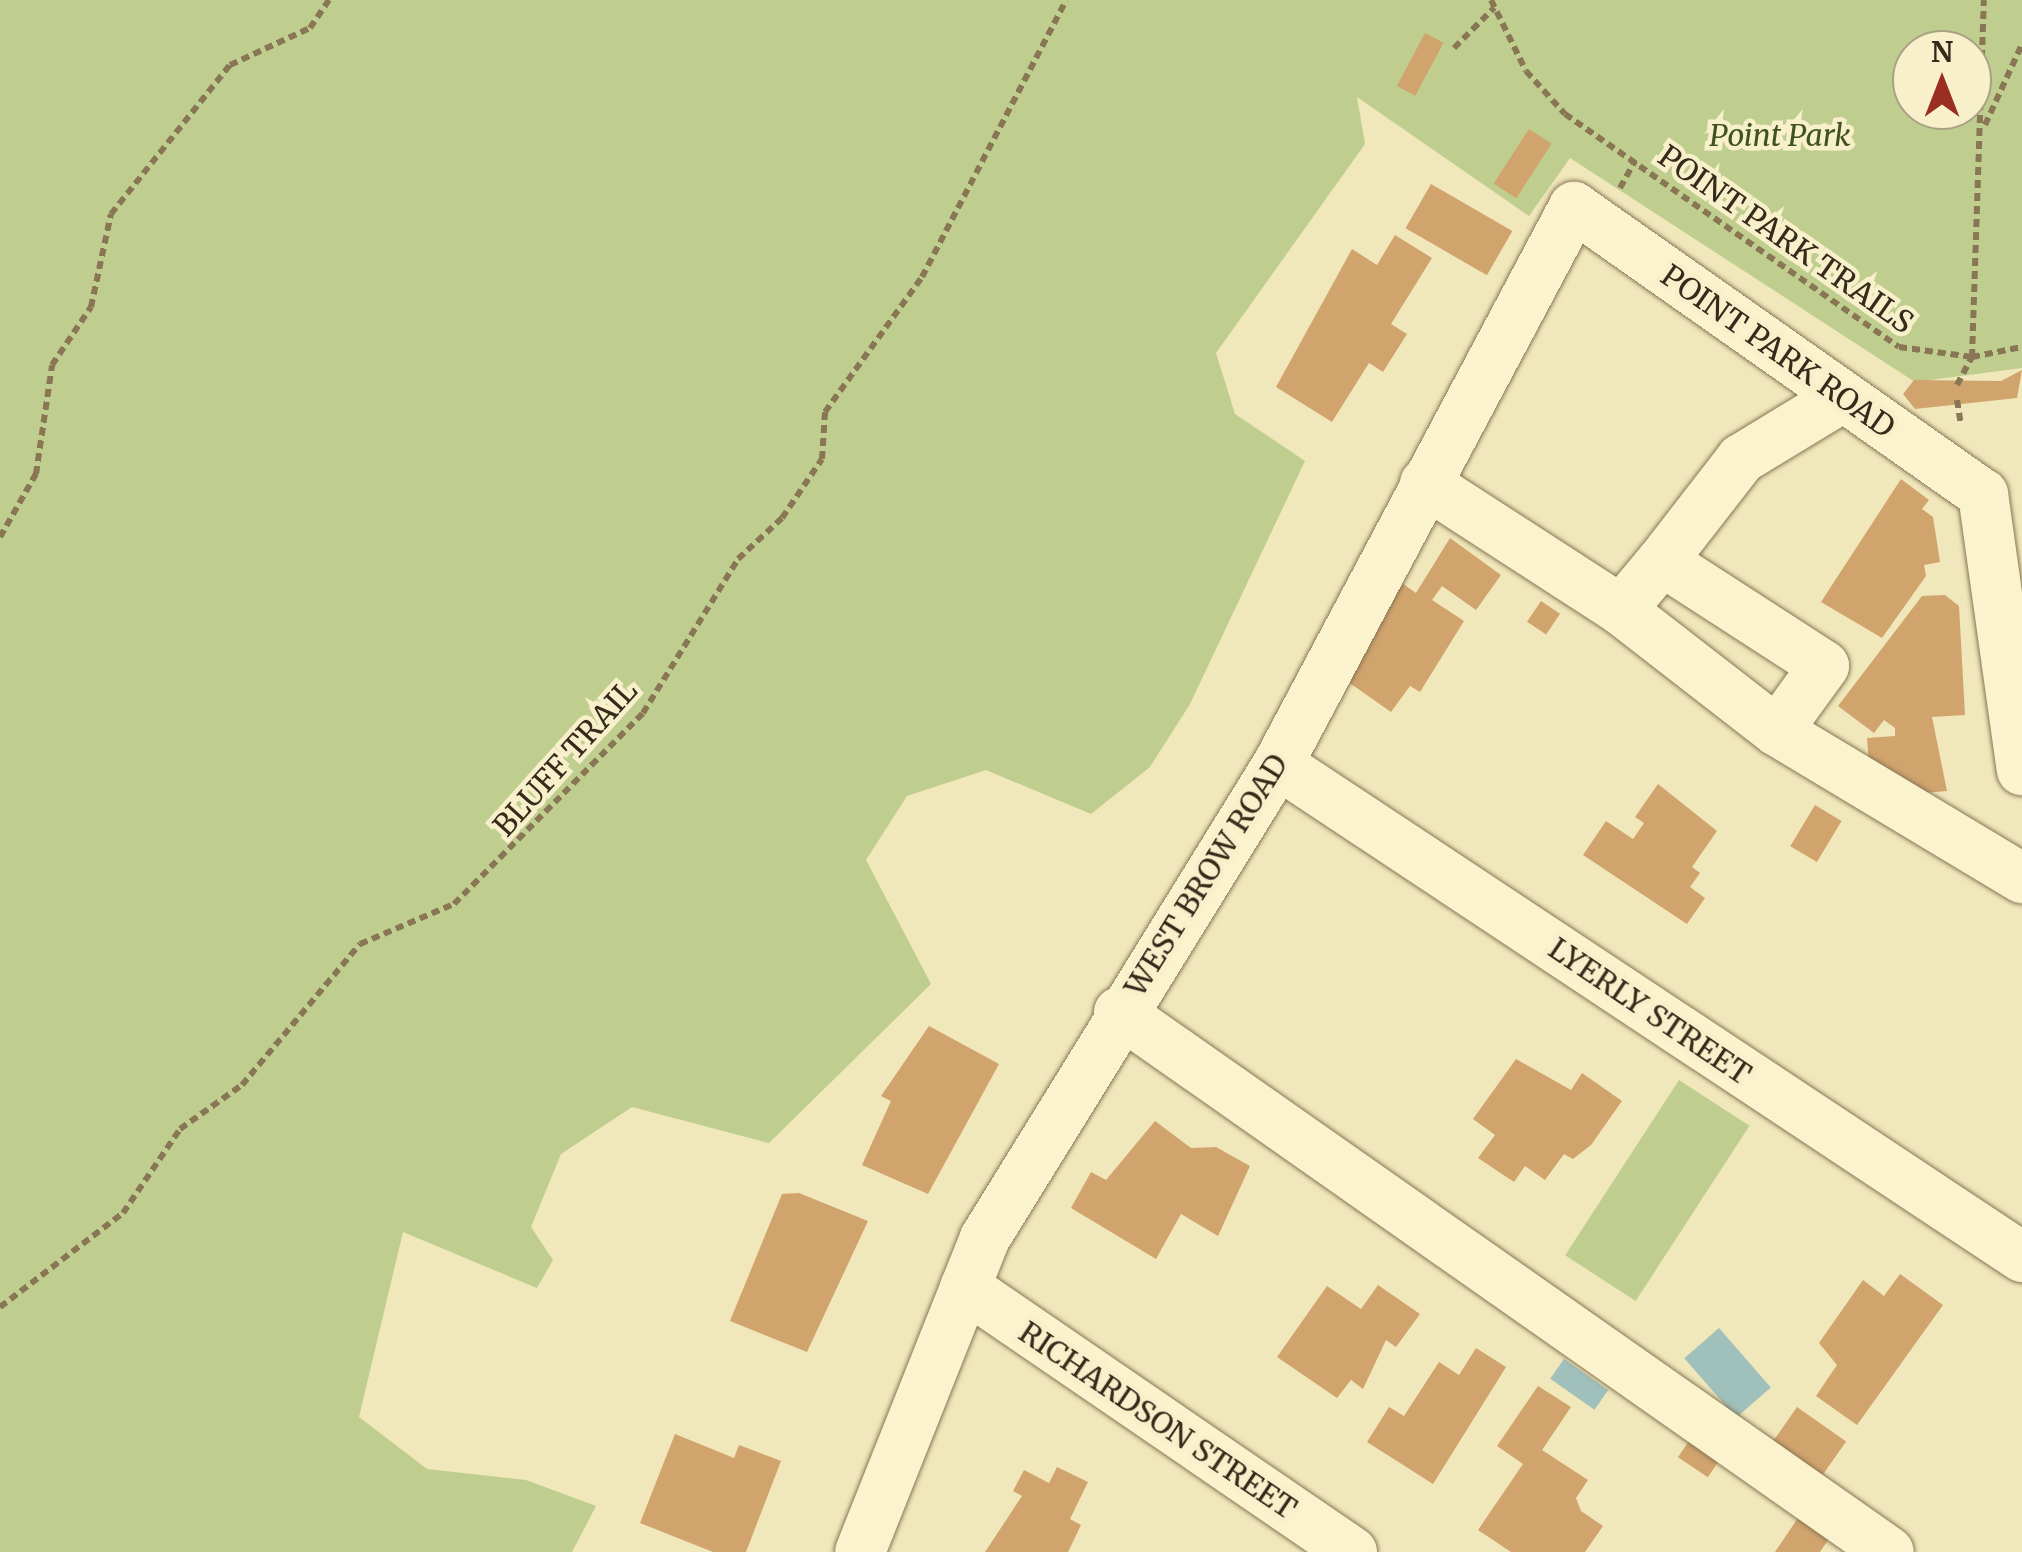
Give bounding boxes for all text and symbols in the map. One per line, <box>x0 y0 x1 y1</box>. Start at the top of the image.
north arrow <box>1892 30 1992 130</box>
text: N <box>1931 34 1953 70</box>
park label: Point Park <box>1709 117 1851 153</box>
street label: POINT PARK TRAILS <box>1652 137 1920 341</box>
street label: POINT PARK ROAD <box>1654 257 1902 445</box>
street label: BLUFF TRAIL <box>486 673 644 843</box>
street label: WEST BROW ROAD <box>1117 747 1295 1003</box>
street label: LYERLY STREET <box>1542 930 1758 1092</box>
street label: RICHARDSON STREET <box>1012 1314 1304 1526</box>

